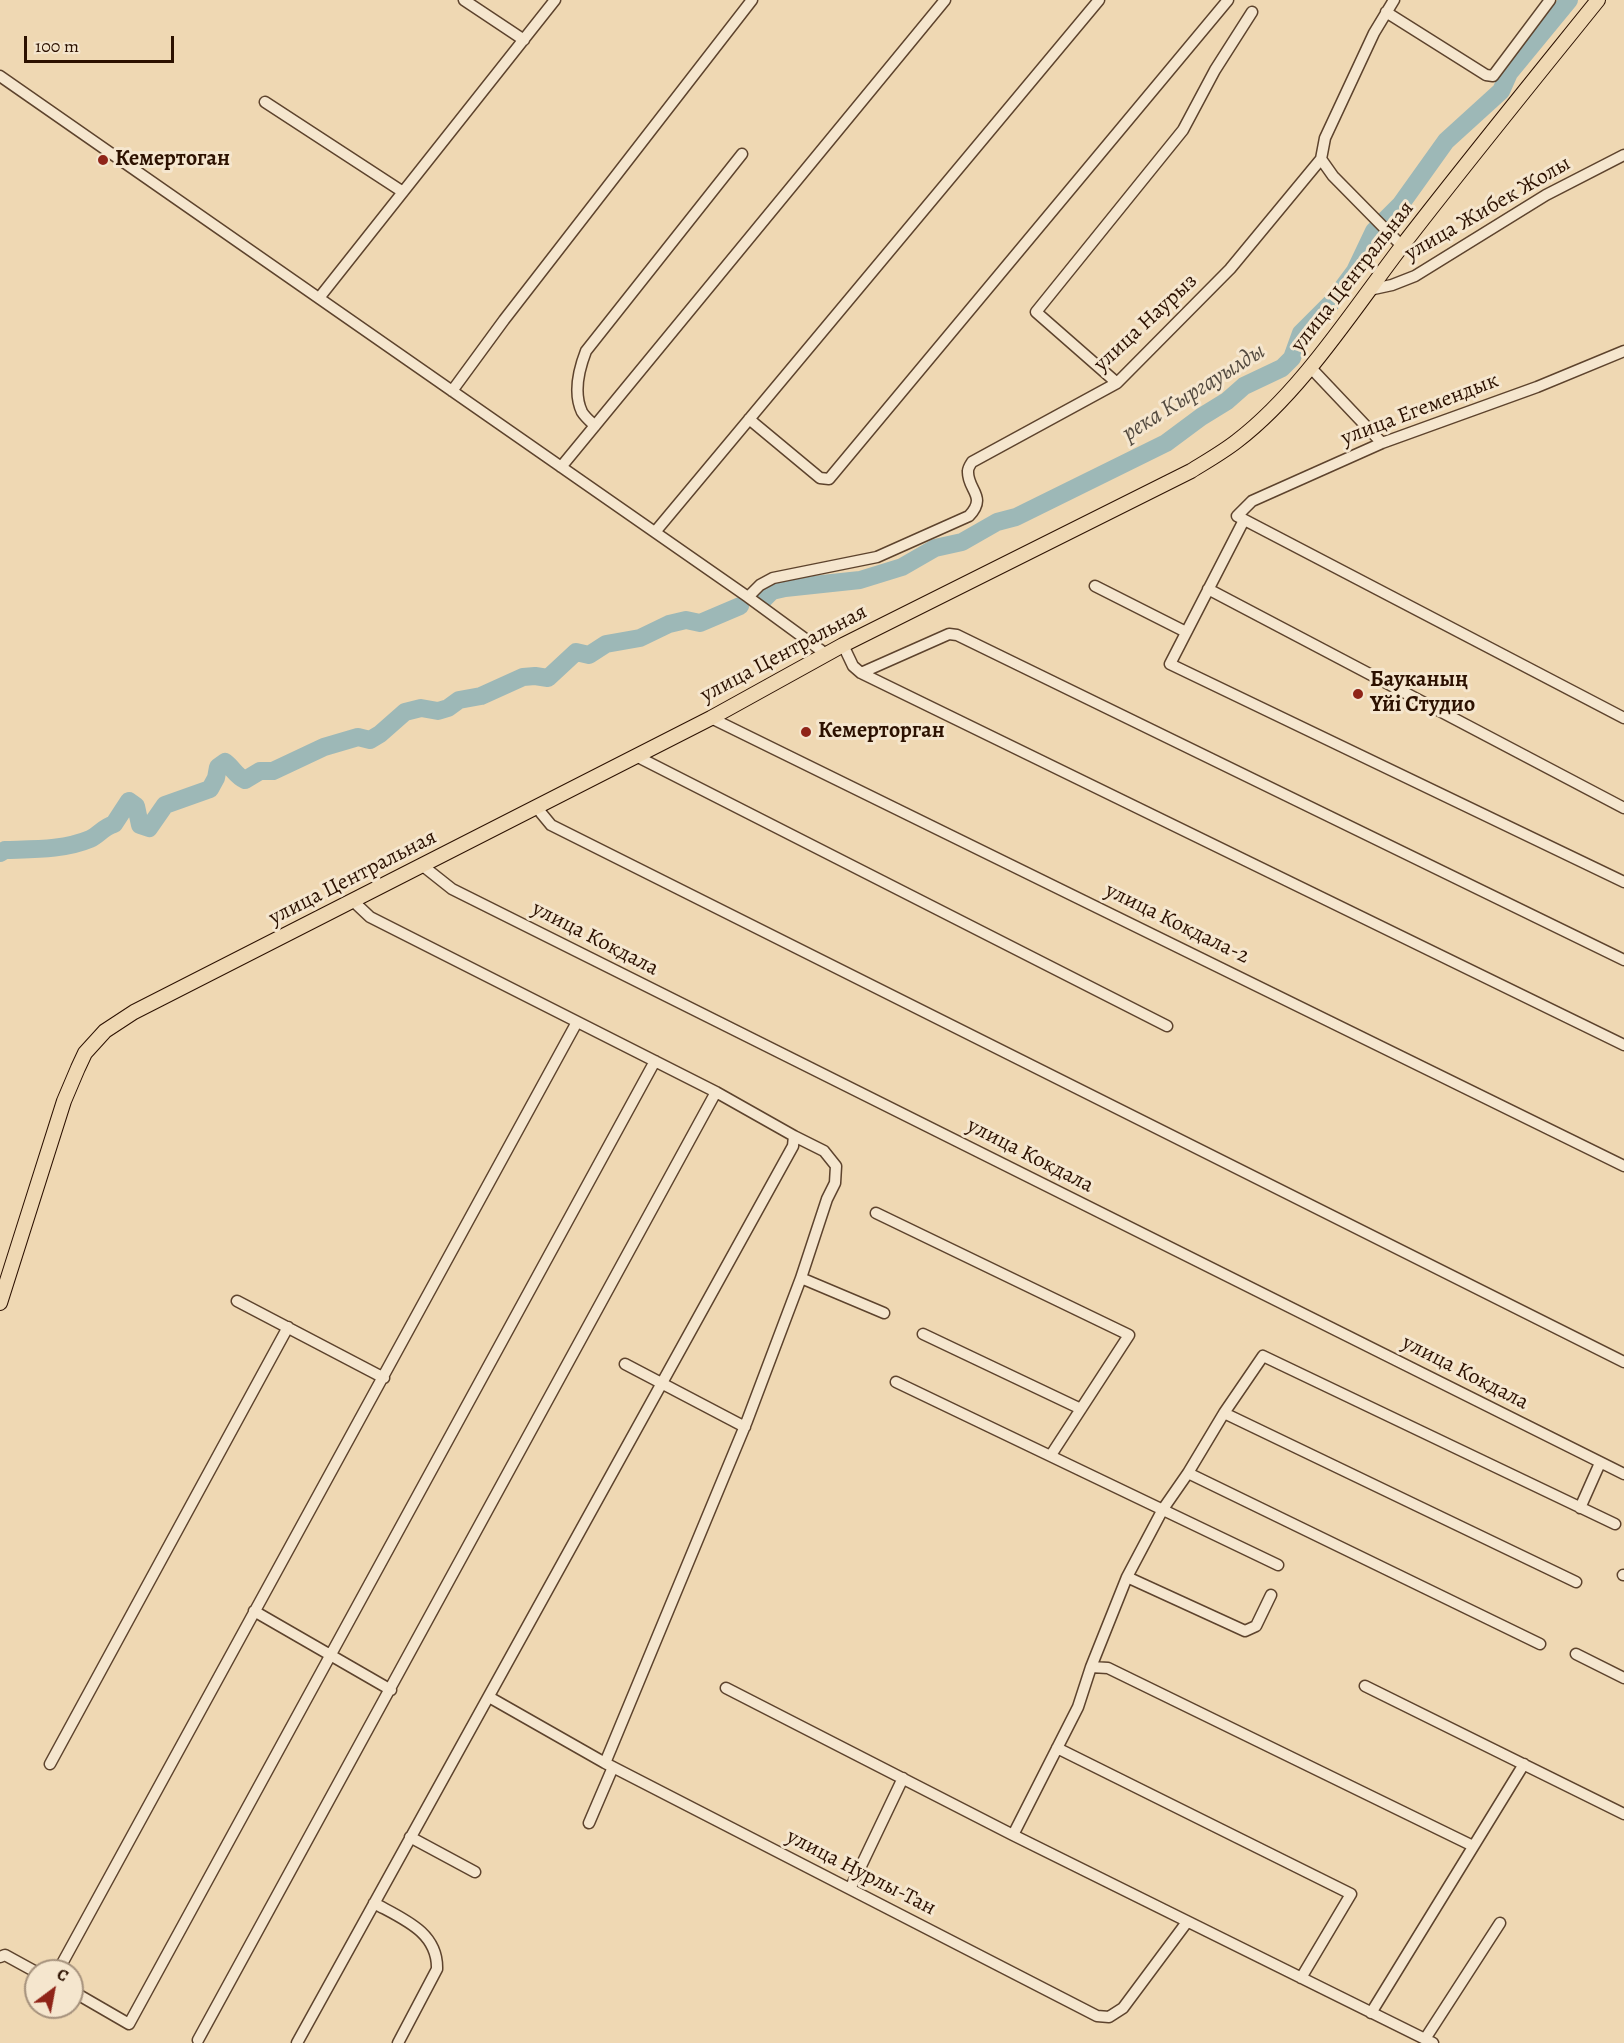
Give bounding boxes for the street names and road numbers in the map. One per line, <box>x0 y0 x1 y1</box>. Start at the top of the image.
street label: улица Жибек Жолы <box>1400 151 1576 267</box>
street label: улица Центральная <box>1286 196 1420 358</box>
street label: улица Наурыз <box>1089 268 1203 378</box>
street label: улица Егемендык <box>1338 368 1502 452</box>
street label: улица Центральная <box>696 599 872 709</box>
street label: улица Центральная <box>265 824 441 932</box>
street label: улица Кокдала-2 <box>1101 878 1253 970</box>
street label: улица Кокдала <box>527 896 663 982</box>
street label: улица Кокдала <box>962 1113 1098 1199</box>
street label: улица Кокдала <box>1397 1330 1533 1416</box>
street label: улица Нурлы-Тан <box>782 1824 940 1922</box>

